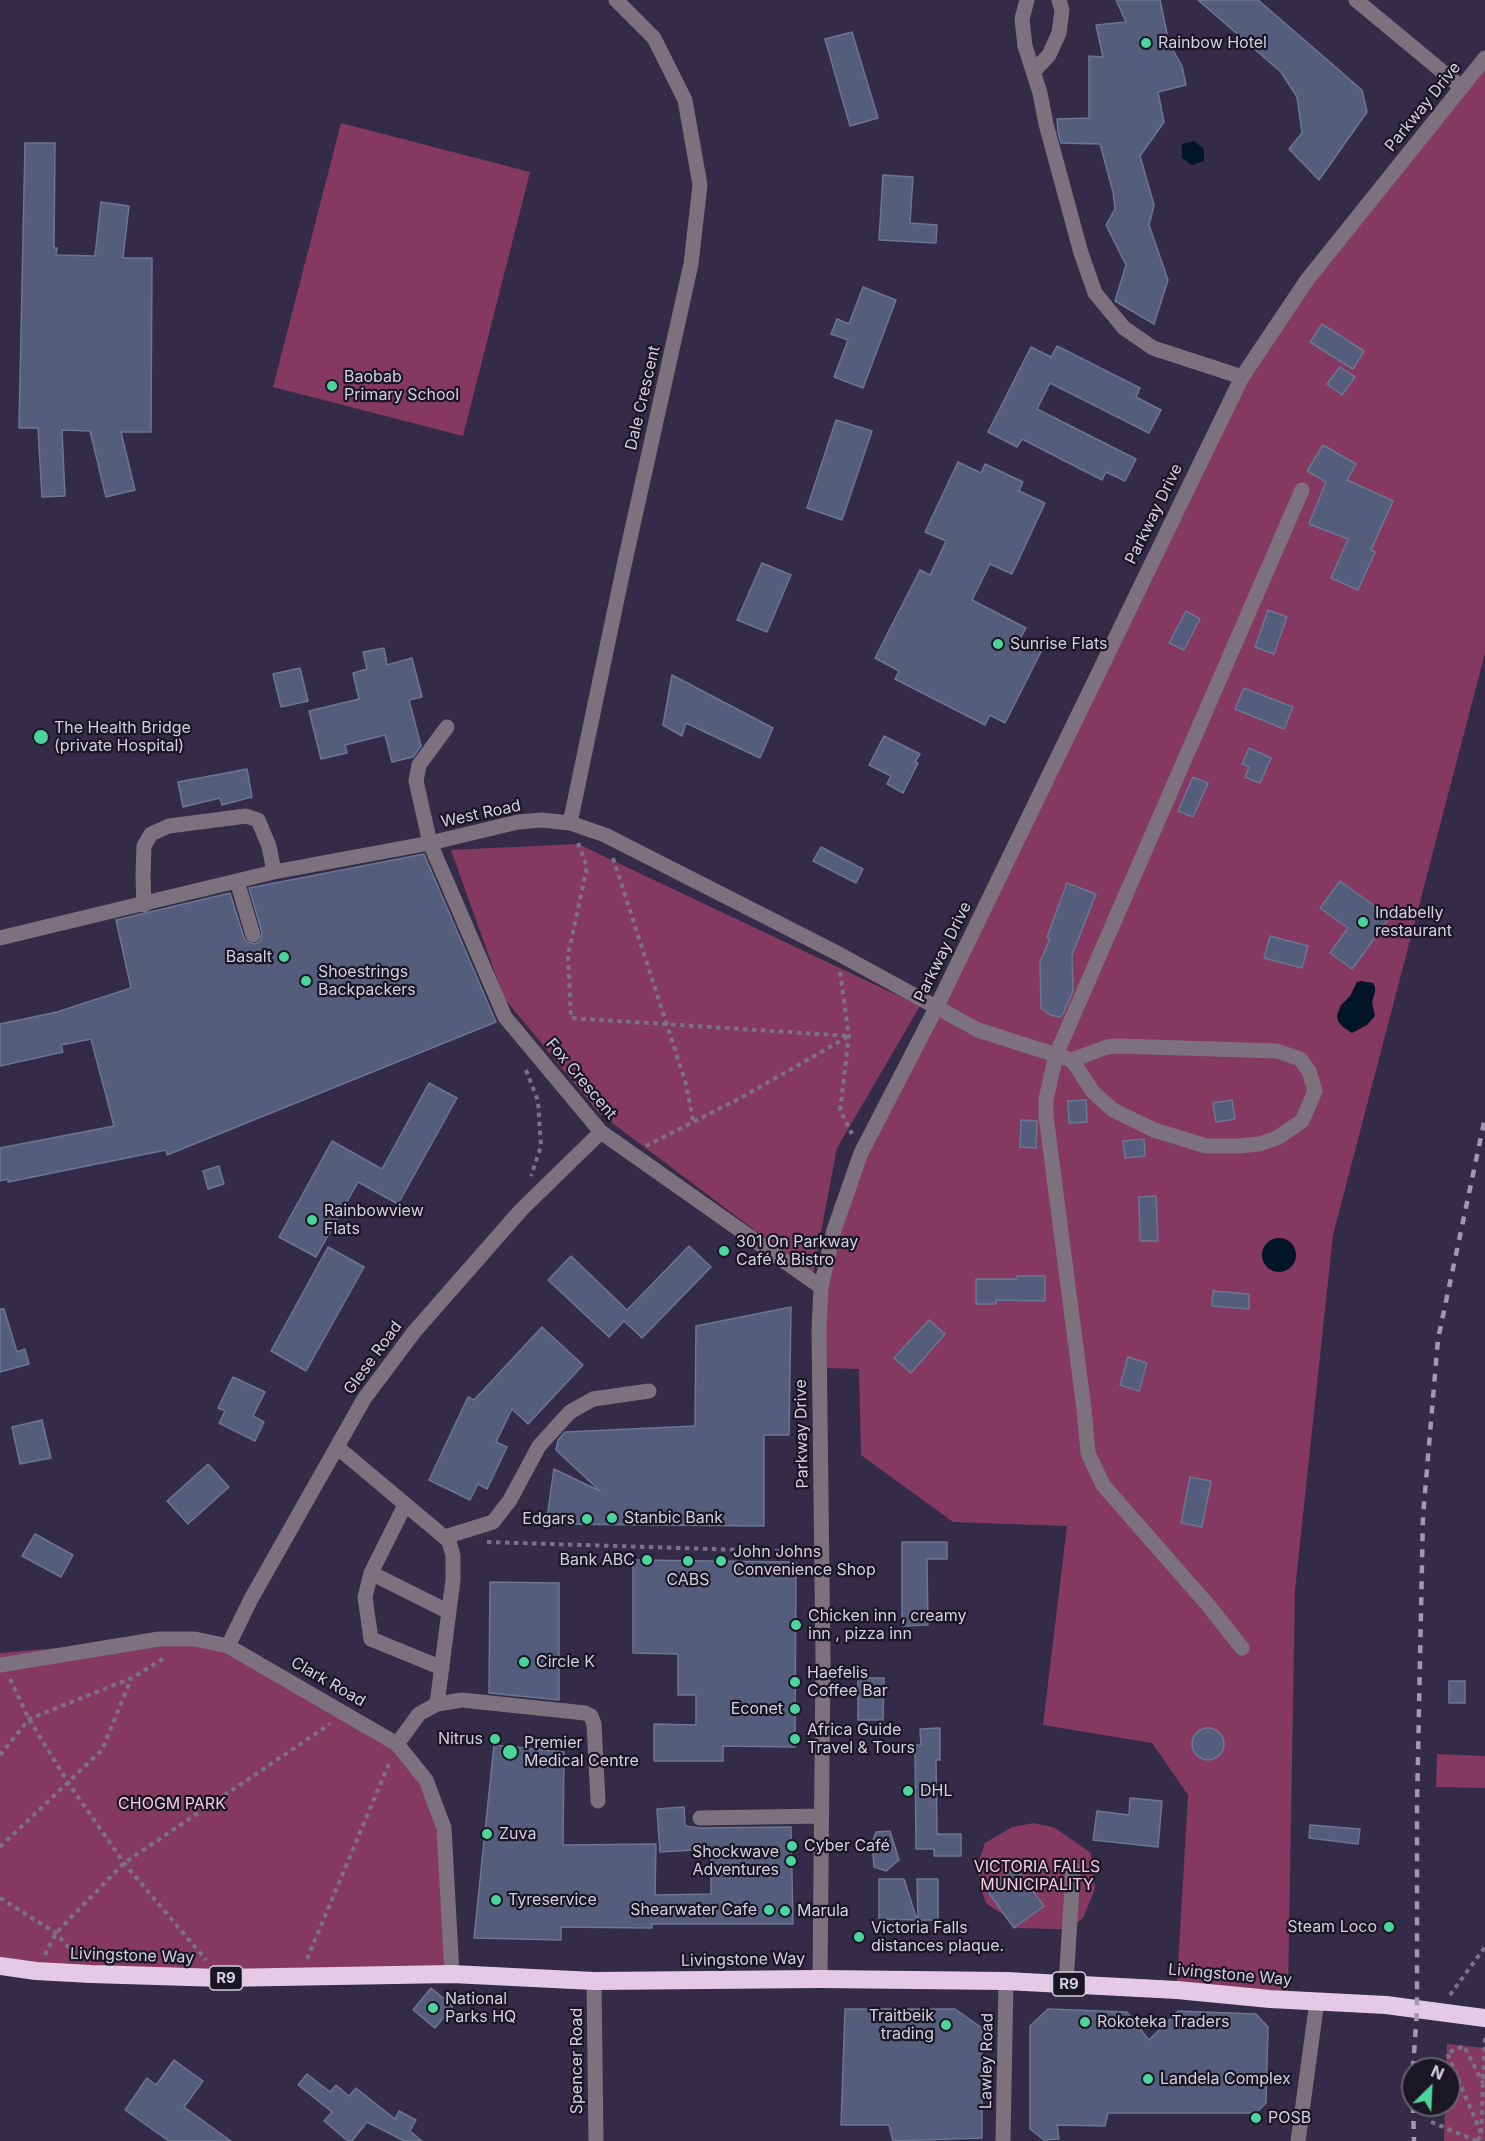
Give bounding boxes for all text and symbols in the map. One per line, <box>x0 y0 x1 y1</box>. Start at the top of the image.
place label: Rainbow Hotel <box>1158 33 1267 53</box>
marker: Rainbow Hotel <box>1139 36 1153 50</box>
street label: Parkway Drive <box>1381 58 1465 156</box>
street label: Dale Crescent <box>622 344 664 452</box>
place label: Baobab Primary School <box>344 367 459 405</box>
marker: Baobab Primary School <box>325 379 339 393</box>
street label: Parkway Drive <box>1121 461 1187 567</box>
place label: Sunrise Flats <box>1010 634 1107 654</box>
marker: Sunrise Flats <box>991 637 1005 651</box>
place label: The Health Bridge (private Hospital) <box>54 718 191 756</box>
marker: The Health Bridge (private Hospital) <box>32 728 50 746</box>
street label: West Road <box>439 796 523 832</box>
street label: Parkway Drive <box>910 899 976 1005</box>
place label: Indabelly restaurant <box>1375 903 1452 941</box>
marker: Indabelly restaurant <box>1356 915 1370 929</box>
place label: Basalt <box>226 947 272 967</box>
marker: Basalt <box>277 950 291 964</box>
place label: Shoestrings Backpackers <box>318 962 416 1000</box>
marker: Shoestrings Backpackers <box>299 974 313 988</box>
street label: Fox Crescent <box>542 1035 620 1123</box>
place label: Rainbowview Flats <box>324 1201 424 1239</box>
marker: Rainbowview Flats <box>305 1213 319 1227</box>
place label: 301 On Parkway Café & Bistro <box>736 1232 858 1270</box>
marker: 301 On Parkway Café & Bistro <box>717 1244 731 1258</box>
street label: Glese Road <box>340 1318 406 1398</box>
street label: Parkway Drive <box>791 1379 813 1489</box>
place label: Stanbic Bank <box>624 1508 723 1528</box>
place label: Edgars <box>522 1509 575 1529</box>
marker: Stanbic Bank <box>605 1511 619 1525</box>
marker: Edgars <box>580 1512 594 1526</box>
place label: John Johns Convenience Shop <box>733 1542 876 1580</box>
place label: Bank ABC <box>560 1550 635 1570</box>
marker: Bank ABC <box>640 1553 654 1567</box>
marker: CABS <box>681 1554 695 1568</box>
marker: John Johns Convenience Shop <box>714 1554 728 1568</box>
place label: CABS <box>666 1570 710 1590</box>
place label: Chicken inn , creamy inn , pizza inn <box>808 1606 966 1644</box>
marker: Chicken inn , creamy inn , pizza inn <box>789 1618 803 1632</box>
place label: Circle K <box>536 1652 595 1672</box>
street label: Clark Road <box>287 1653 369 1711</box>
marker: Circle K <box>517 1655 531 1669</box>
place label: Haefelis Coffee Bar <box>807 1663 888 1701</box>
marker: Haefelis Coffee Bar <box>788 1675 802 1689</box>
place label: Econet <box>731 1699 783 1719</box>
marker: Econet <box>788 1702 802 1716</box>
place label: Africa Guide Travel & Tours <box>807 1720 915 1758</box>
place label: Nitrus <box>438 1729 483 1749</box>
marker: Nitrus <box>488 1732 502 1746</box>
marker: Africa Guide Travel & Tours <box>788 1732 802 1746</box>
place label: Premier Medical Centre <box>524 1733 639 1771</box>
marker: Premier Medical Centre <box>501 1743 519 1761</box>
place label: DHL <box>920 1781 952 1801</box>
marker: DHL <box>901 1784 915 1798</box>
park label: CHOGM PARK <box>118 1794 226 1814</box>
place label: Zuva <box>499 1824 536 1844</box>
marker: Zuva <box>480 1827 494 1841</box>
place label: Cyber Café <box>804 1836 890 1856</box>
marker: Cyber Café <box>785 1839 799 1853</box>
place label: Shockwave Adventures <box>692 1842 779 1880</box>
marker: Shockwave Adventures <box>784 1854 798 1868</box>
park label: VICTORIA FALLS MUNICIPALITY <box>974 1857 1100 1895</box>
place label: Tyreservice <box>508 1890 597 1910</box>
marker: Tyreservice <box>489 1893 503 1907</box>
place label: Shearwater Cafe <box>630 1900 757 1920</box>
place label: Marula <box>797 1901 849 1921</box>
marker: Shearwater Cafe <box>762 1903 776 1917</box>
marker: Marula <box>778 1904 792 1918</box>
place label: Steam Loco <box>1287 1917 1377 1937</box>
place label: Victoria Falls distances plaque. <box>871 1918 1004 1956</box>
marker: Steam Loco <box>1382 1920 1396 1934</box>
marker: Victoria Falls distances plaque. <box>852 1930 866 1944</box>
street label: Livingstone Way <box>70 1944 194 1968</box>
street label: Livingstone Way <box>681 1949 805 1971</box>
street label: Livingstone Way <box>1167 1960 1293 1990</box>
road number: R9 <box>210 1966 242 1990</box>
road number: R9 <box>1052 1972 1086 1996</box>
place label: National Parks HQ <box>445 1989 516 2027</box>
marker: National Parks HQ <box>426 2001 440 2015</box>
place label: Traitbeik trading <box>869 2006 934 2044</box>
street label: Spencer Road <box>567 2008 587 2114</box>
place label: Rokoteka Traders <box>1097 2012 1229 2032</box>
street label: Lawley Road <box>977 2013 997 2109</box>
marker: Rokoteka Traders <box>1078 2015 1092 2029</box>
marker: Traitbeik trading <box>939 2018 953 2032</box>
north arrow <box>1401 2057 1461 2117</box>
text: N <box>1428 2061 1447 2084</box>
place label: Landela Complex <box>1160 2069 1291 2089</box>
marker: Landela Complex <box>1141 2072 1155 2086</box>
place label: POSB <box>1268 2108 1311 2128</box>
marker: POSB <box>1249 2111 1263 2125</box>

